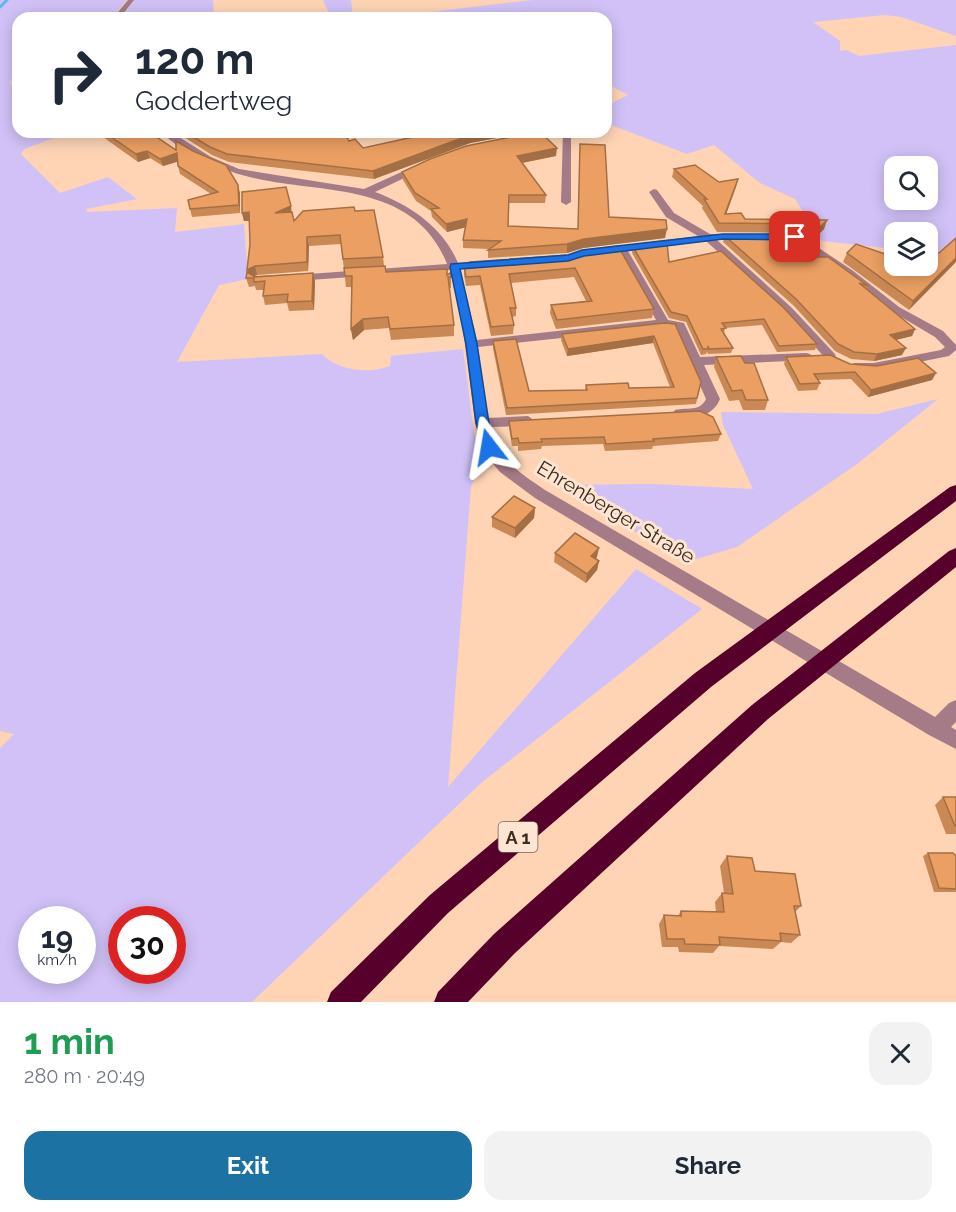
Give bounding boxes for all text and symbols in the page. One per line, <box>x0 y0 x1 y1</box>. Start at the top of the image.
text: 120 m <box>135 35 254 84</box>
icon: right <box>36 36 114 114</box>
text: Goddertweg <box>135 85 292 116</box>
map controls <box>884 156 938 276</box>
button: search <box>884 156 938 210</box>
pin <box>769 211 820 262</box>
icon: arrive <box>778 220 811 253</box>
button: layers <box>884 222 938 276</box>
position arrow <box>457 415 521 479</box>
street label: Ehrenberger Straße <box>533 455 699 569</box>
road number: A 1 <box>498 822 538 852</box>
speed limit sign: 30 <box>108 906 186 984</box>
text: 19 <box>41 920 73 955</box>
text: km/h <box>37 951 77 969</box>
text: 1 min <box>24 1020 115 1062</box>
button: close <box>869 1022 932 1085</box>
text: 280 m · 20:49 <box>24 1064 145 1088</box>
button: Exit <box>24 1131 472 1200</box>
button: Share <box>484 1131 932 1200</box>

